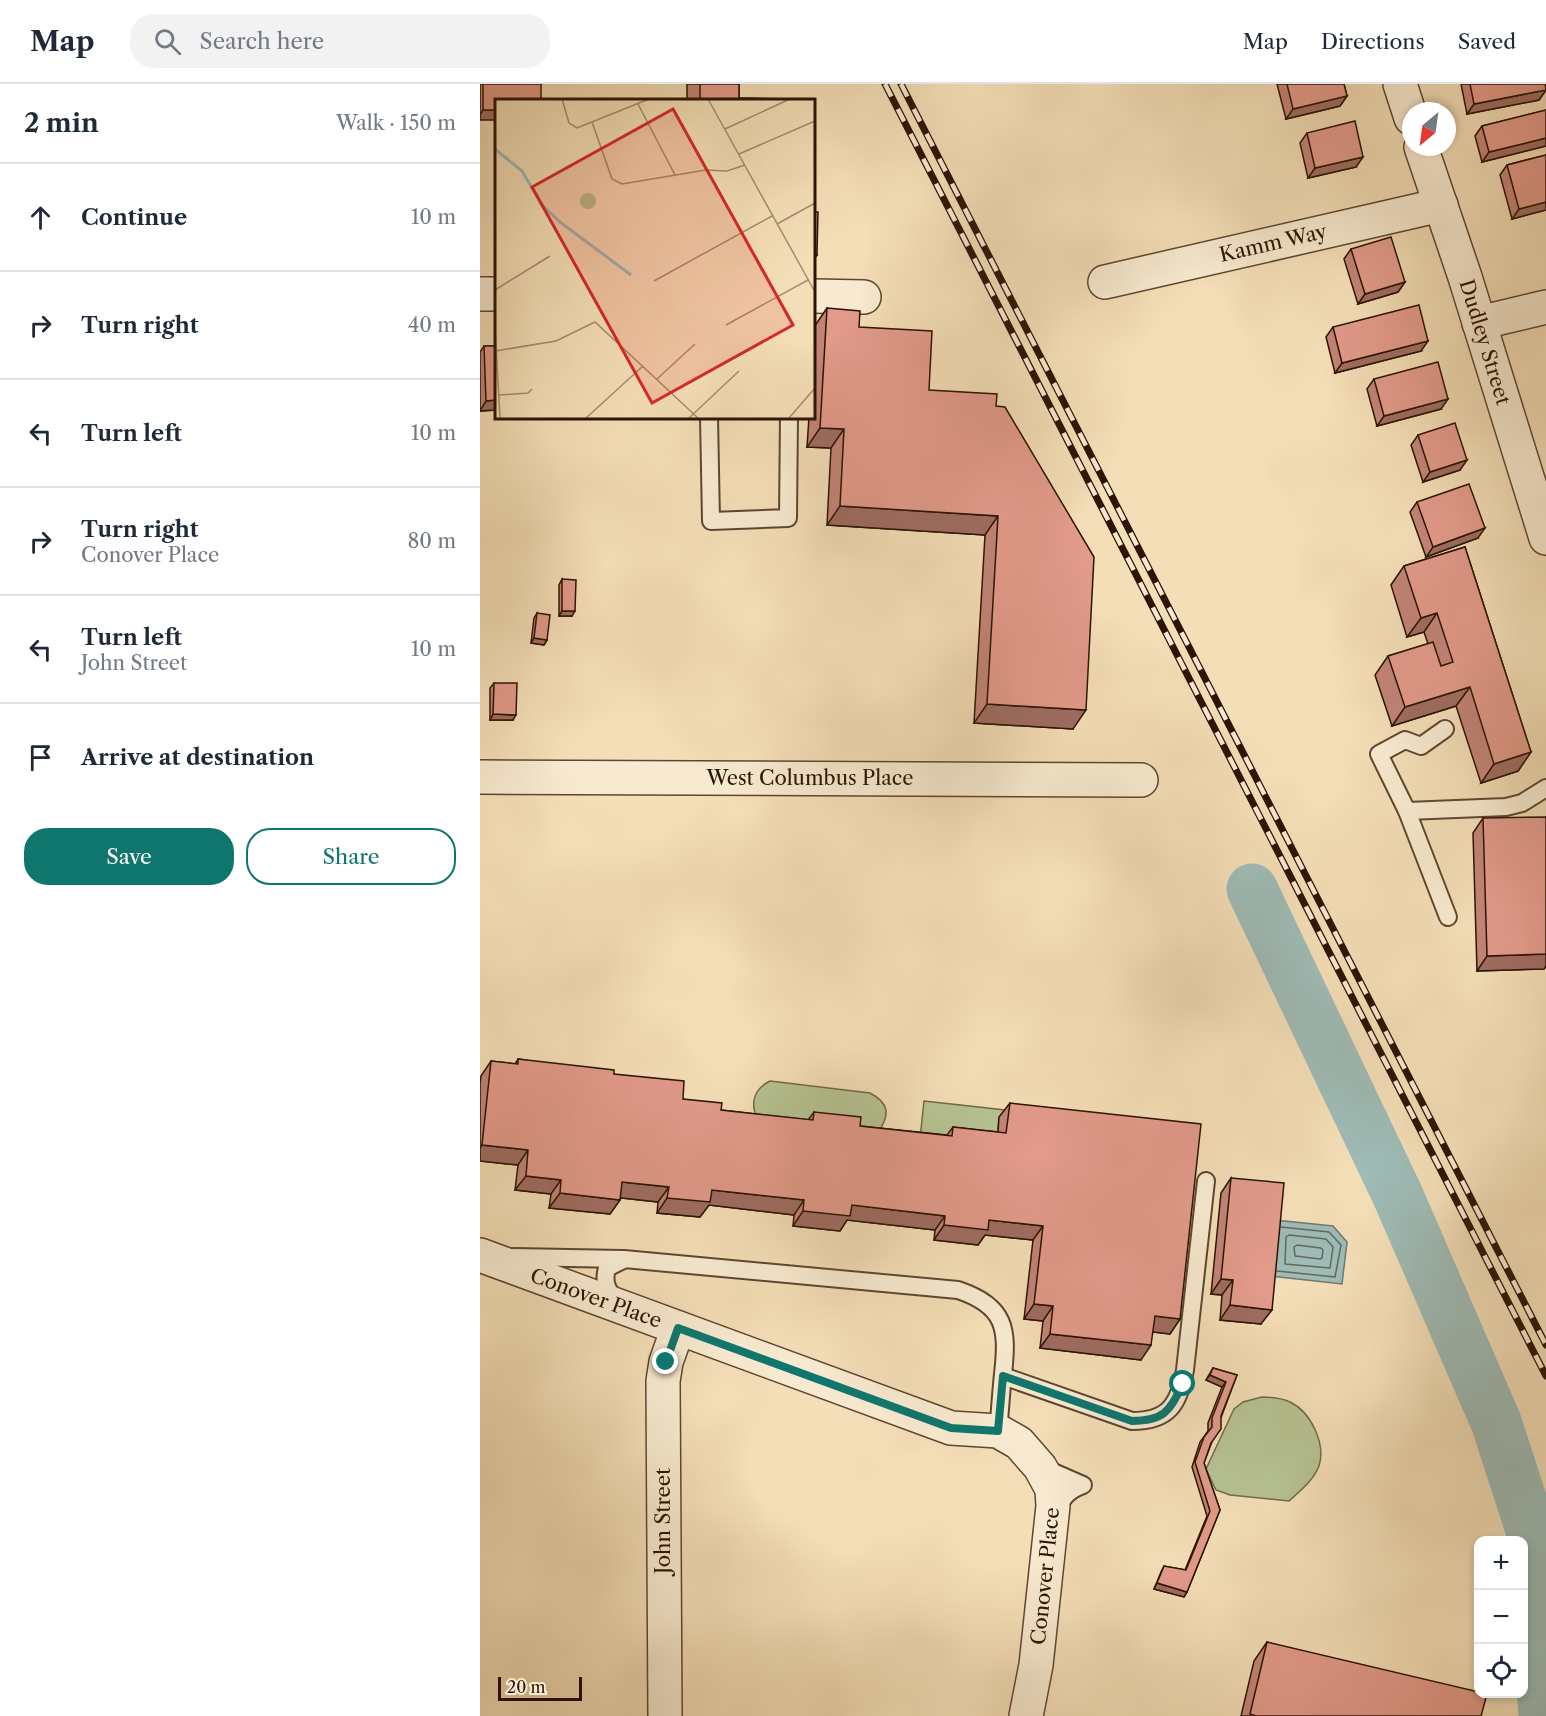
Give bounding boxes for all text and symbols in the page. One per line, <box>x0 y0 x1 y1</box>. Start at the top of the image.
search box <box>130 14 550 68</box>
text: Map <box>30 24 94 58</box>
icon: search <box>151 25 184 58</box>
text: Search here <box>199 28 324 55</box>
text: Map <box>1243 29 1288 54</box>
text: Directions <box>1321 29 1425 54</box>
text: Saved <box>1458 29 1516 54</box>
inset map <box>495 99 814 418</box>
north arrow <box>1402 102 1456 156</box>
text: 2 min <box>24 107 99 139</box>
text: Walk · 150 m <box>336 111 456 135</box>
icon: ahead <box>24 201 57 234</box>
text: Continue <box>81 204 187 231</box>
text: 10 m <box>411 205 456 229</box>
street label: Kamm Way <box>1217 219 1330 267</box>
street label: Dudley Street <box>1455 276 1515 408</box>
icon: right <box>24 309 57 342</box>
text: Turn right <box>81 312 199 339</box>
text: 40 m <box>408 313 456 337</box>
icon: left <box>24 417 57 450</box>
text: Turn left <box>81 420 182 447</box>
text: 10 m <box>411 421 456 445</box>
text: Turn right <box>81 516 199 543</box>
icon: right <box>24 525 57 558</box>
text: 80 m <box>408 529 456 553</box>
text: Conover Place <box>81 543 219 567</box>
text: Turn left <box>81 624 182 651</box>
icon: left <box>24 633 57 666</box>
text: 10 m <box>411 637 456 661</box>
text: John Street <box>81 651 187 675</box>
icon: arrive <box>24 741 57 774</box>
text: Arrive at destination <box>81 744 314 771</box>
street label: West Columbus Place <box>706 766 913 790</box>
button: Save <box>24 828 234 885</box>
button: Share <box>246 828 456 885</box>
street label: Conover Place <box>527 1263 665 1333</box>
route end <box>652 1348 678 1374</box>
route start <box>1169 1370 1195 1396</box>
street label: John Street <box>651 1468 675 1577</box>
street label: Conover Place <box>1026 1506 1064 1646</box>
map controls <box>1474 1536 1528 1698</box>
button: + <box>1474 1536 1528 1590</box>
button: − <box>1474 1590 1528 1644</box>
button: locate <box>1474 1644 1528 1698</box>
scale bar <box>498 1674 582 1702</box>
text: 20 m <box>507 1677 546 1697</box>

